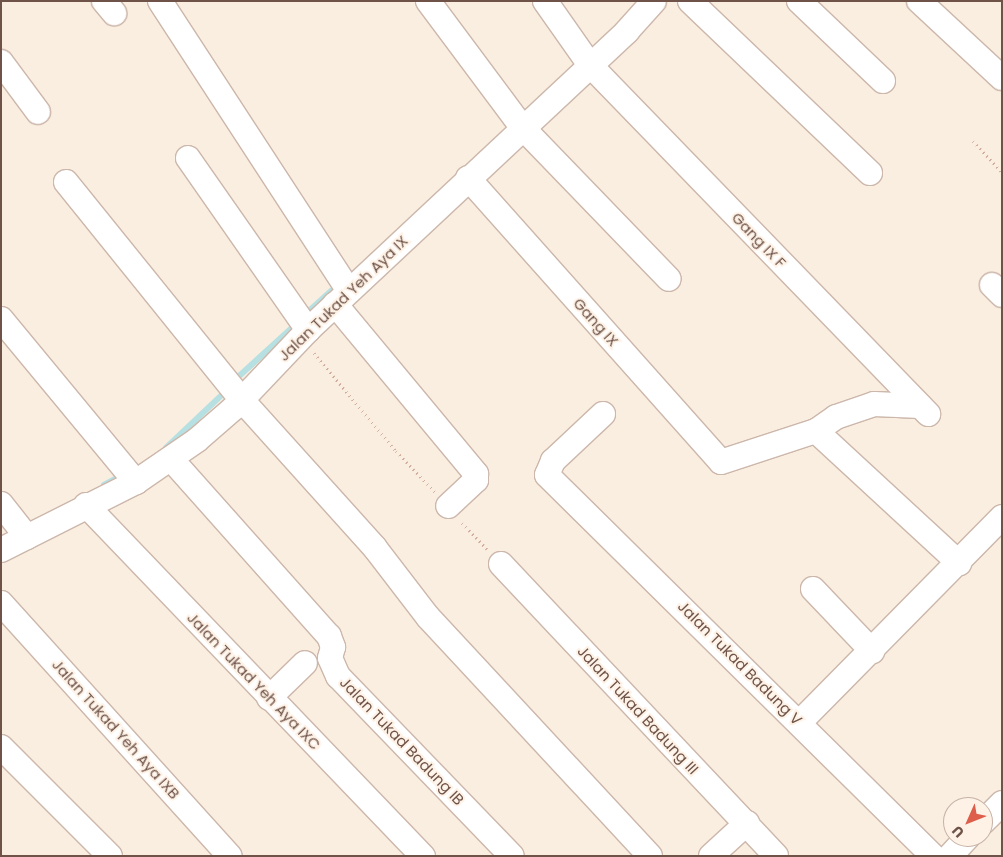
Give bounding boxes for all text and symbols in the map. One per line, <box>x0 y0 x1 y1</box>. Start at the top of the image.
street label: Gang IX F <box>728 209 790 271</box>
street label: Jalan Tukad Yeh Aya IX <box>275 232 411 364</box>
street label: Gang IX <box>570 294 622 350</box>
street label: Jalan Tukad Badung V <box>674 597 806 729</box>
street label: Jalan Tukad Yeh Aya IXC <box>184 608 324 754</box>
street label: Jalan Tukad Badung III <box>574 642 702 778</box>
street label: Jalan Tukad Yeh Aya IXB <box>48 655 184 803</box>
street label: Jalan Tukad Badung IB <box>336 673 468 809</box>
north arrow <box>943 797 993 847</box>
text: U <box>947 821 969 842</box>

